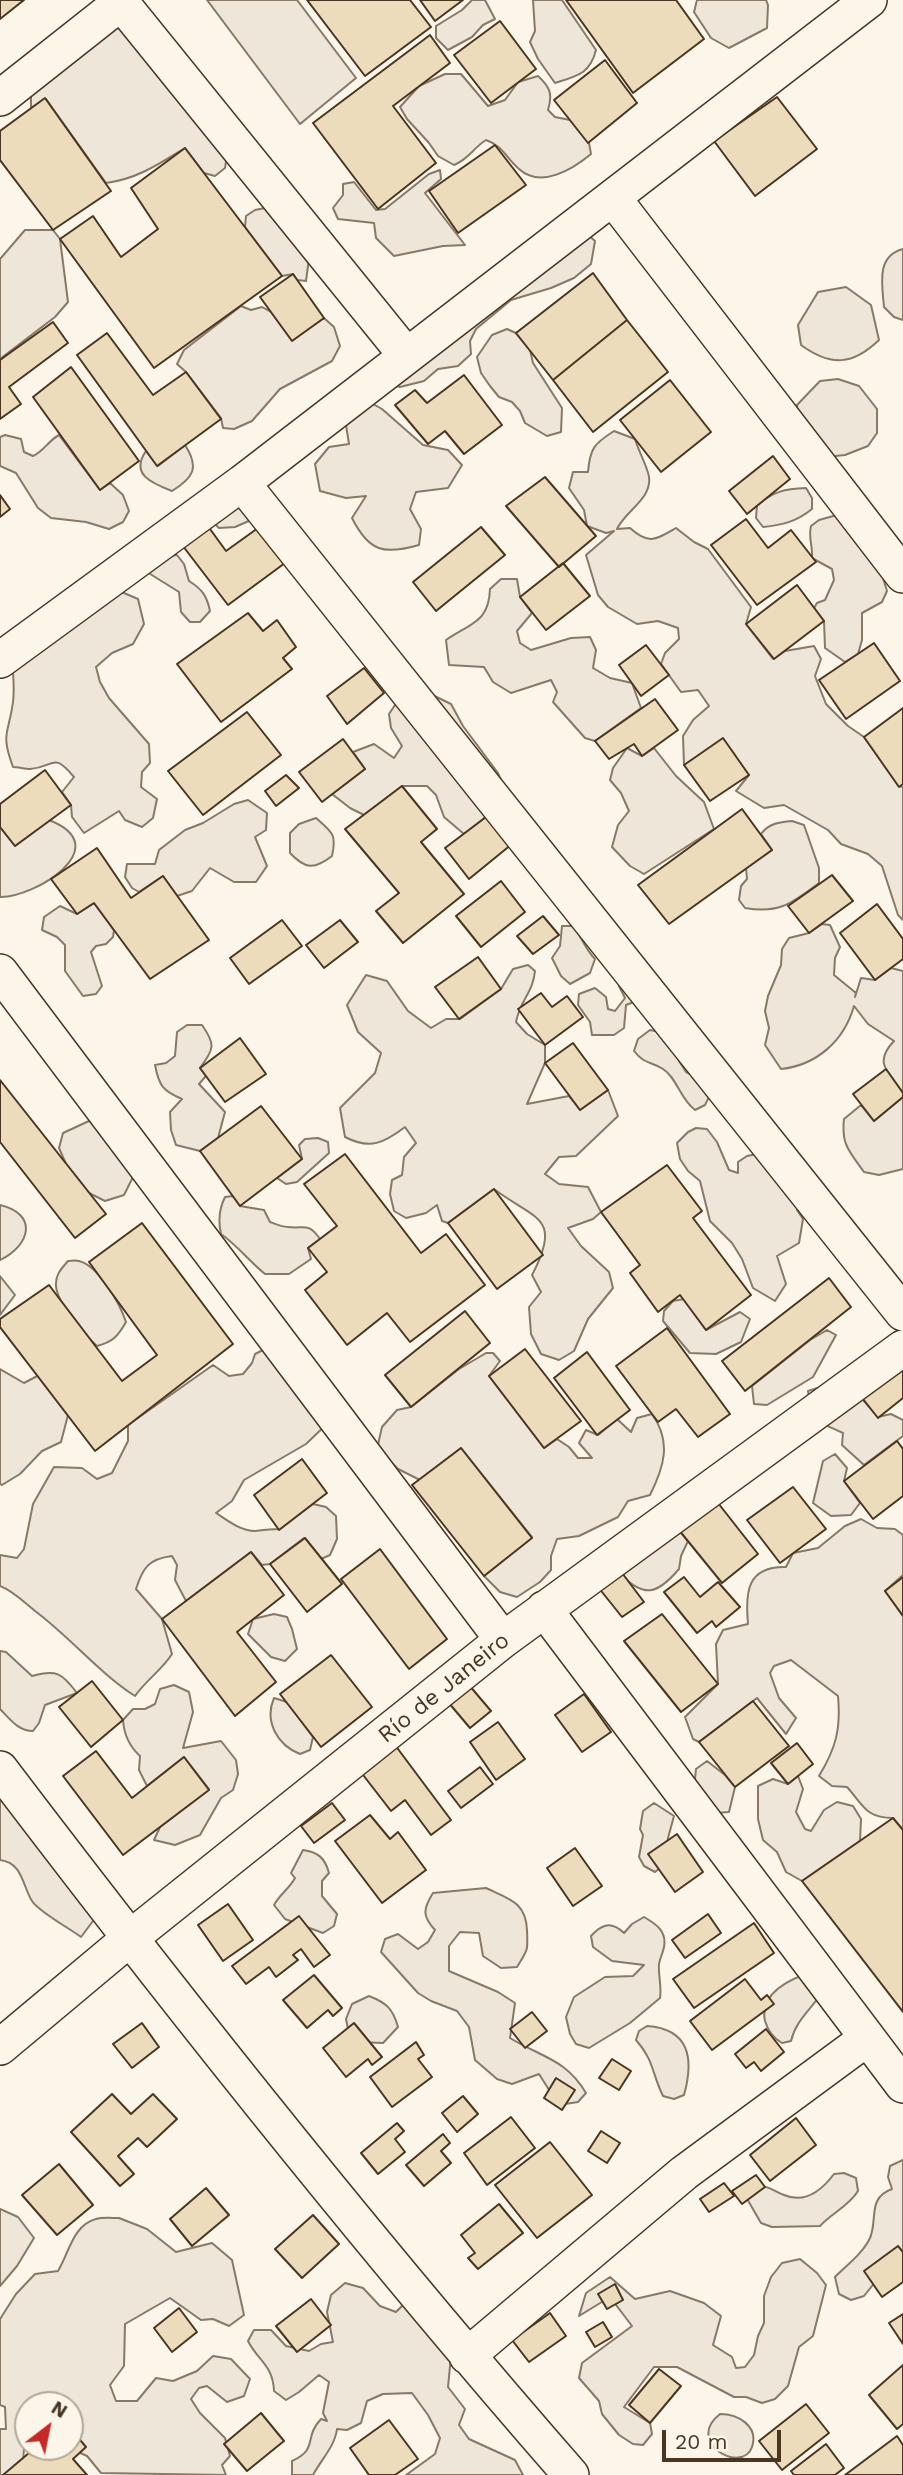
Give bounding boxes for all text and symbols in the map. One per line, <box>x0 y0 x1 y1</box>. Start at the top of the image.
street label: Río de Janeiro <box>373 1627 515 1749</box>
north arrow <box>14 2391 84 2461</box>
text: N <box>47 2396 71 2423</box>
scale bar <box>665 2416 784 2460</box>
text: 20 m <box>675 2429 727 2454</box>

